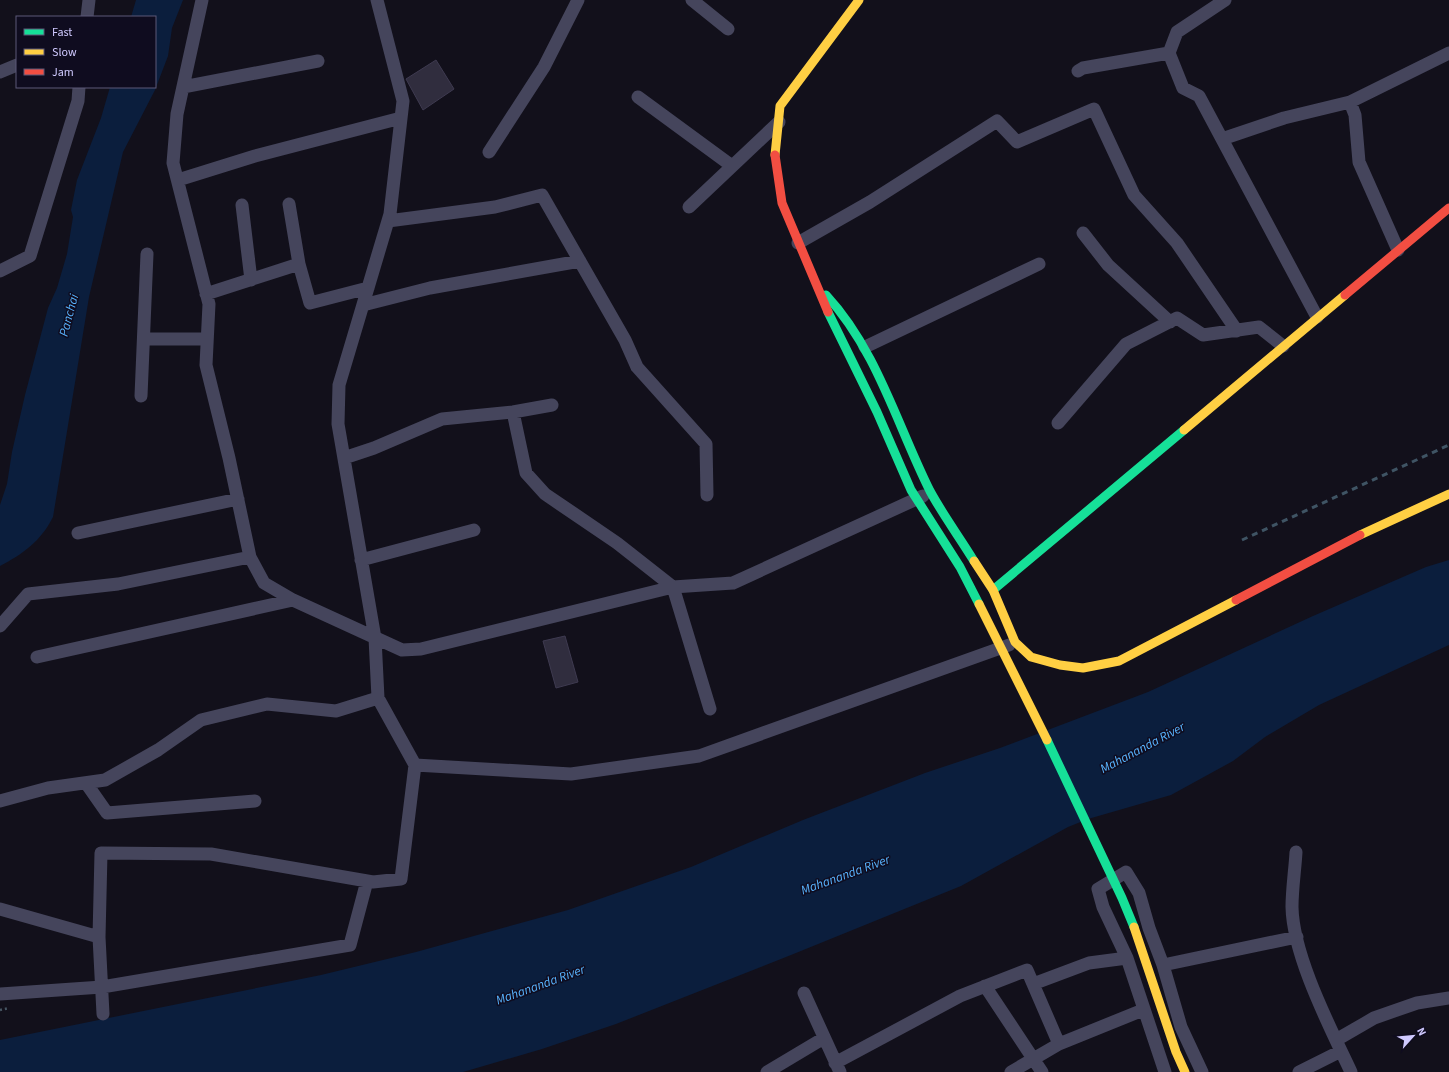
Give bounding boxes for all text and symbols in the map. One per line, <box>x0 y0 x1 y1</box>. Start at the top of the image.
legend <box>16 16 156 88</box>
text: Fast <box>52 24 72 41</box>
text: Slow <box>52 44 77 61</box>
text: Jam <box>52 64 74 81</box>
water label: Panchai <box>55 291 83 338</box>
water label: Mahananda River <box>1097 718 1189 778</box>
water label: Mahananda River <box>798 850 893 899</box>
water label: Mahananda River <box>493 960 588 1009</box>
north arrow <box>1393 1016 1433 1056</box>
text: N <box>1413 1025 1430 1038</box>

